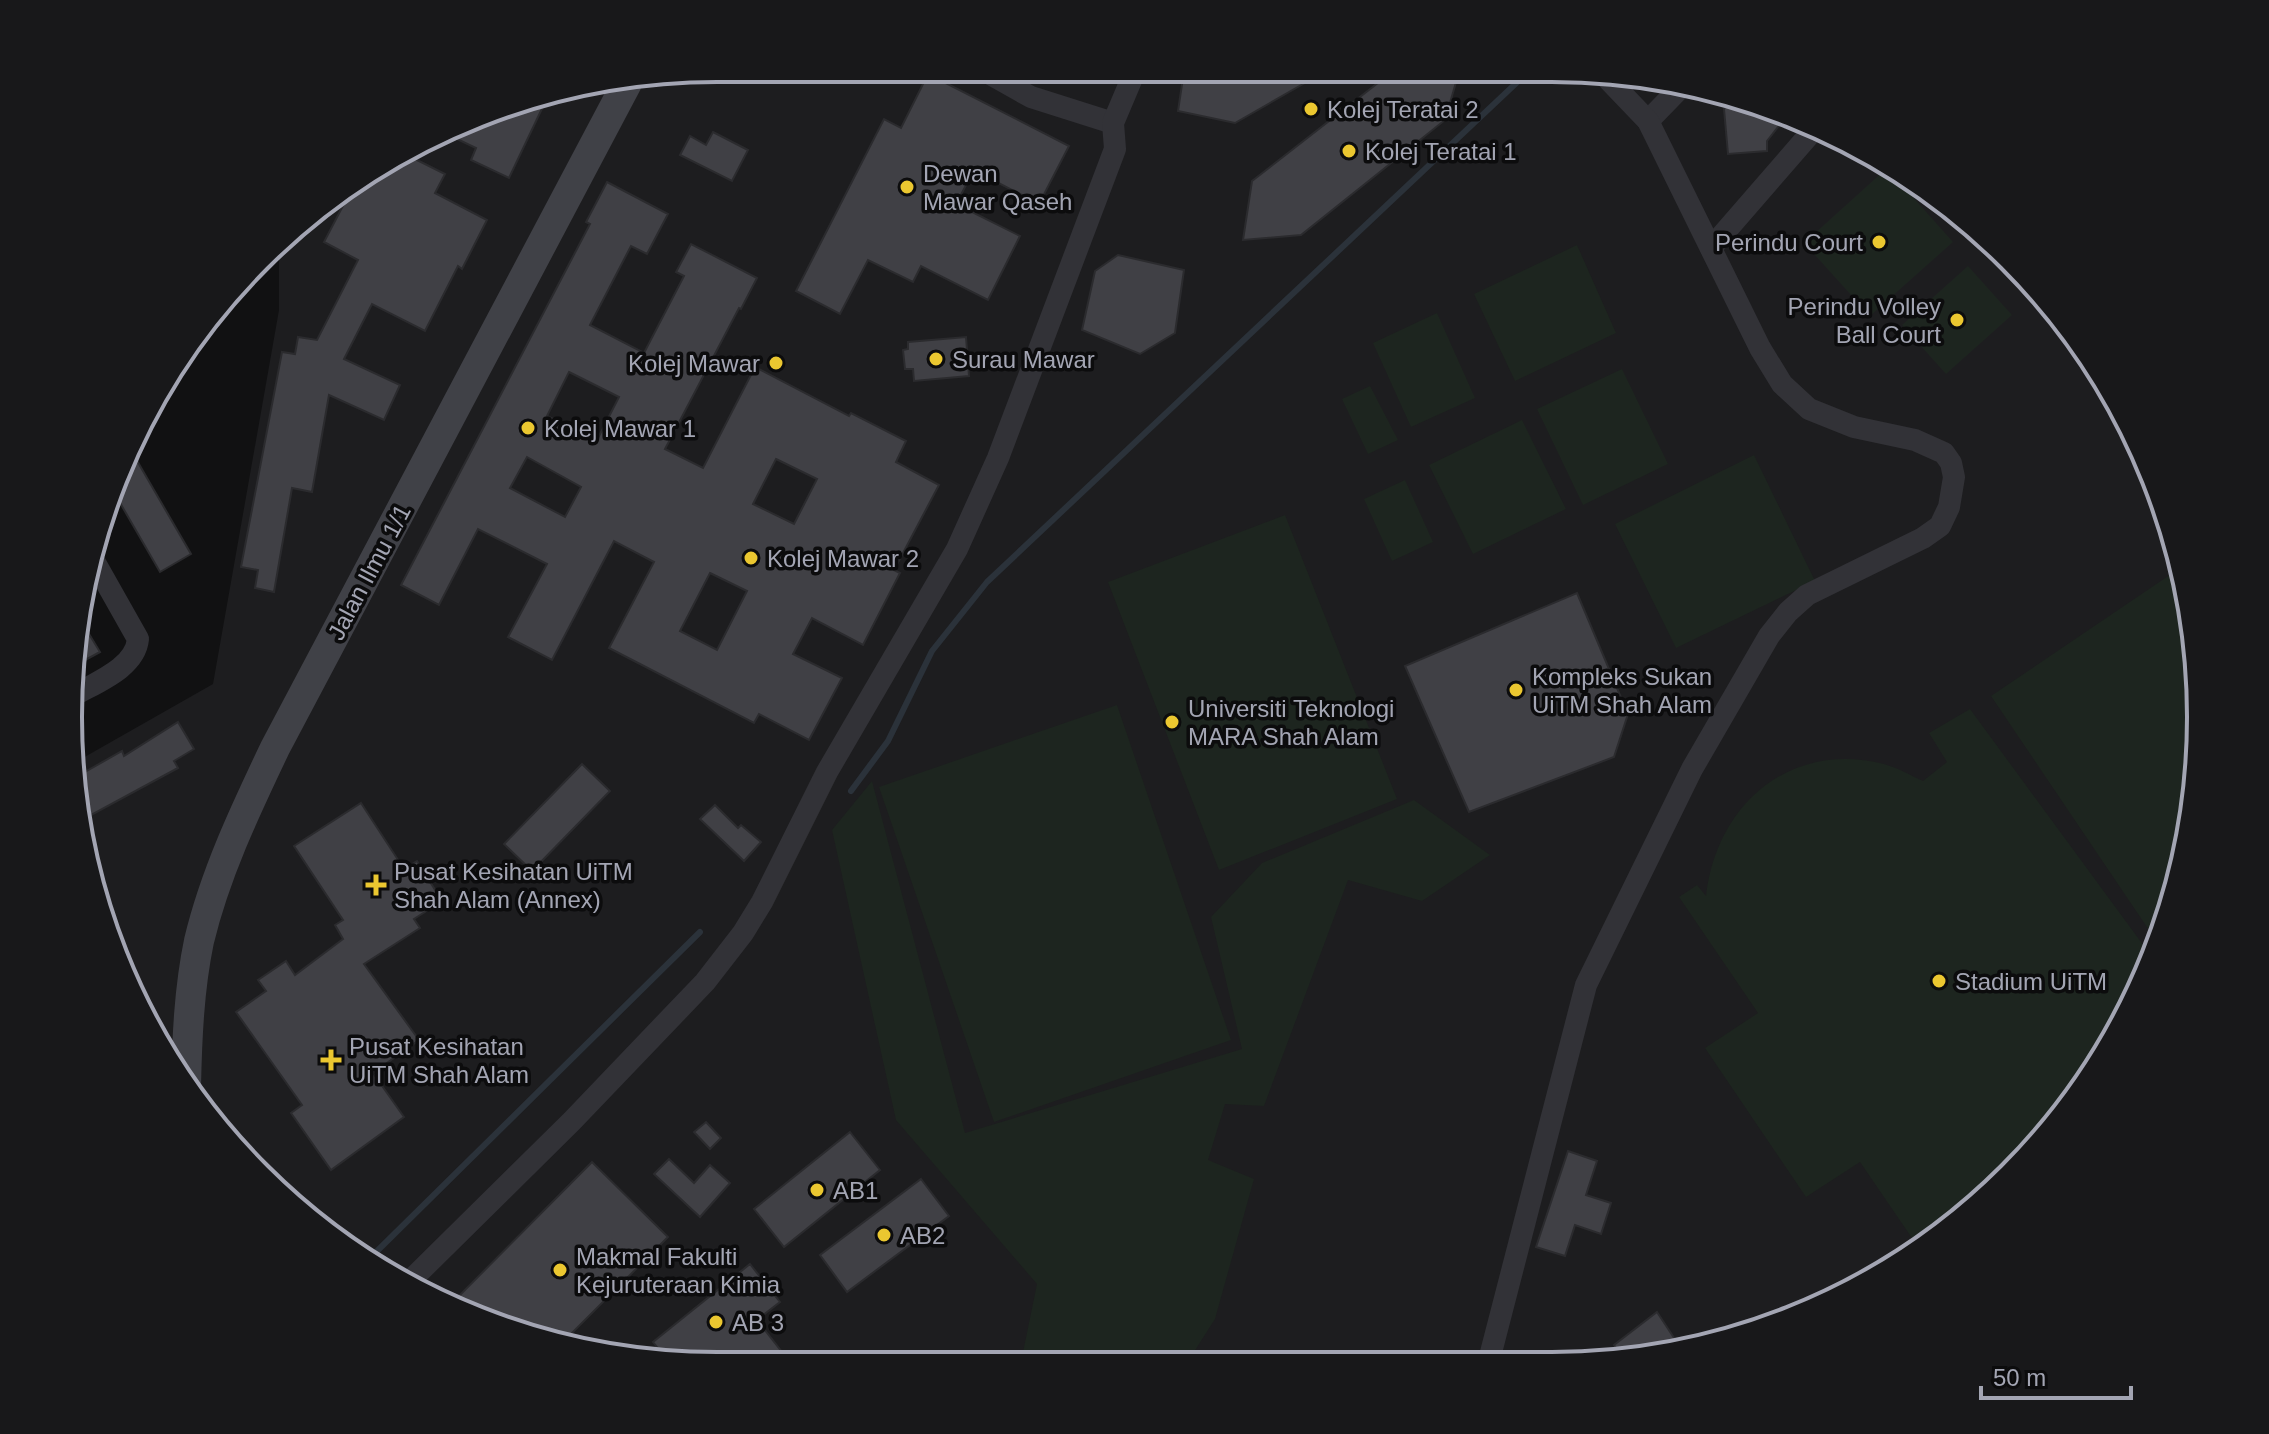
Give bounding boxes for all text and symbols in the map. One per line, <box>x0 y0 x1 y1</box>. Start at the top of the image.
place label: Kolej Teratai 2 <box>1327 96 1479 123</box>
marker: Kolej Teratai 2 <box>1302 100 1320 118</box>
place label: Kolej Teratai 1 <box>1365 138 1517 165</box>
marker: Kolej Teratai 1 <box>1340 142 1358 160</box>
place label: Dewan Mawar Qaseh <box>923 160 1072 215</box>
marker: Dewan Mawar Qaseh <box>898 178 916 196</box>
place label: Perindu Court <box>1715 229 1863 256</box>
marker: Perindu Court <box>1870 233 1888 251</box>
place label: Perindu Volley Ball Court <box>1788 293 1941 348</box>
marker: Perindu Volley Ball Court <box>1948 311 1966 329</box>
place label: Surau Mawar <box>952 346 1095 373</box>
place label: Kolej Mawar <box>628 350 760 377</box>
marker: Surau Mawar <box>927 350 945 368</box>
marker: Kolej Mawar <box>767 354 785 372</box>
place label: Kolej Mawar 1 <box>544 415 696 442</box>
marker: Kolej Mawar 1 <box>519 419 537 437</box>
street label: Jalan Ilmu 1/1 <box>322 500 416 644</box>
place label: Kolej Mawar 2 <box>767 545 919 572</box>
marker: Kolej Mawar 2 <box>742 549 760 567</box>
place label: Kompleks Sukan UiTM Shah Alam <box>1532 663 1712 718</box>
marker: Kompleks Sukan UiTM Shah Alam <box>1507 681 1525 699</box>
place label: Universiti Teknologi MARA Shah Alam <box>1188 695 1394 750</box>
marker: Universiti Teknologi MARA Shah Alam <box>1163 713 1181 731</box>
place label: Pusat Kesihatan UiTM Shah Alam (Annex) <box>394 858 633 913</box>
marker: Pusat Kesihatan UiTM Shah Alam (Annex) <box>365 874 387 896</box>
place label: Stadium UiTM <box>1955 968 2107 995</box>
marker: Stadium UiTM <box>1930 972 1948 990</box>
place label: Pusat Kesihatan UiTM Shah Alam <box>349 1033 529 1088</box>
marker: Pusat Kesihatan UiTM Shah Alam <box>320 1049 342 1071</box>
place label: AB1 <box>833 1177 878 1204</box>
marker: AB1 <box>808 1181 826 1199</box>
place label: AB2 <box>900 1222 945 1249</box>
marker: AB2 <box>875 1226 893 1244</box>
place label: Makmal Fakulti Kejuruteraan Kimia <box>576 1243 781 1298</box>
marker: Makmal Fakulti Kejuruteraan Kimia <box>551 1261 569 1279</box>
place label: AB 3 <box>732 1309 784 1336</box>
marker: AB 3 <box>707 1313 725 1331</box>
scale bar <box>1981 1350 2131 1400</box>
text: 50 m <box>1993 1364 2046 1391</box>

